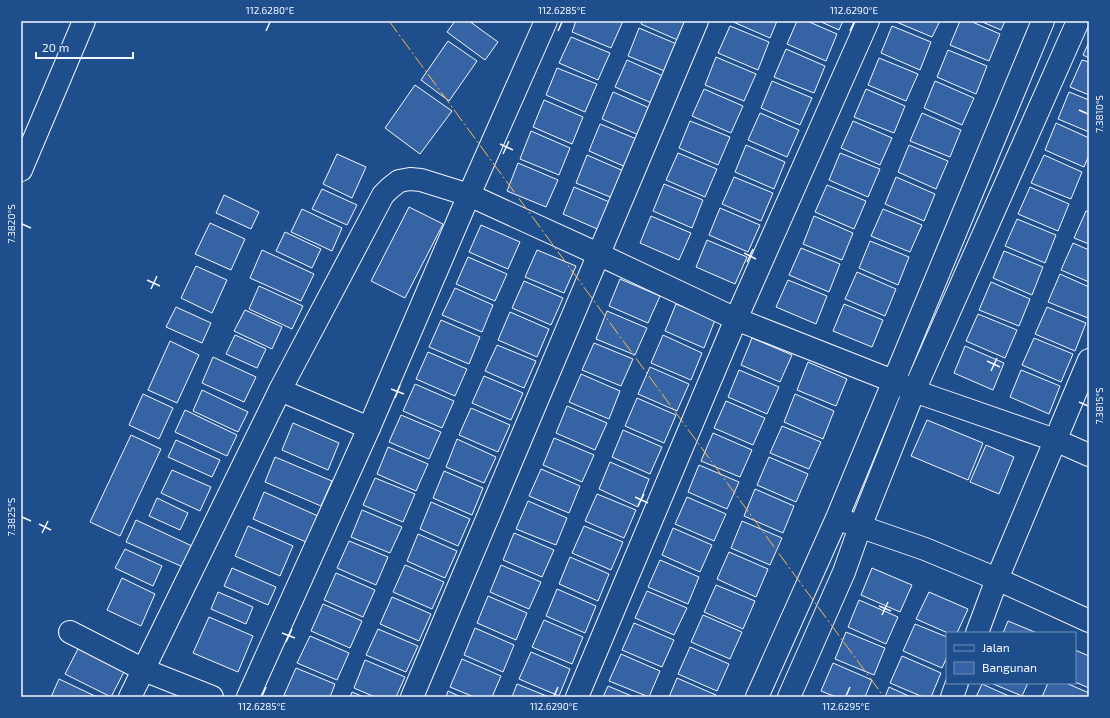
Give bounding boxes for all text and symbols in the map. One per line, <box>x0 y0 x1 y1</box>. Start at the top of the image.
text: 112.6280°E <box>246 4 295 16</box>
text: 112.6285°E <box>538 4 586 16</box>
text: 112.6290°E <box>830 4 878 16</box>
scale bar <box>36 34 133 60</box>
text: 20 m <box>42 40 69 54</box>
text: 7.3810°S <box>1093 95 1105 133</box>
text: 7.3820°S <box>5 204 17 244</box>
text: 7.3815°S <box>1093 387 1105 425</box>
text: 7.3825°S <box>5 497 17 536</box>
legend <box>946 632 1076 684</box>
text: Jalan <box>982 640 1010 654</box>
text: Bangunan <box>982 660 1037 674</box>
text: 112.6285°E <box>238 700 286 712</box>
text: 112.6290°E <box>530 700 578 712</box>
text: 112.6295°E <box>822 700 870 712</box>

